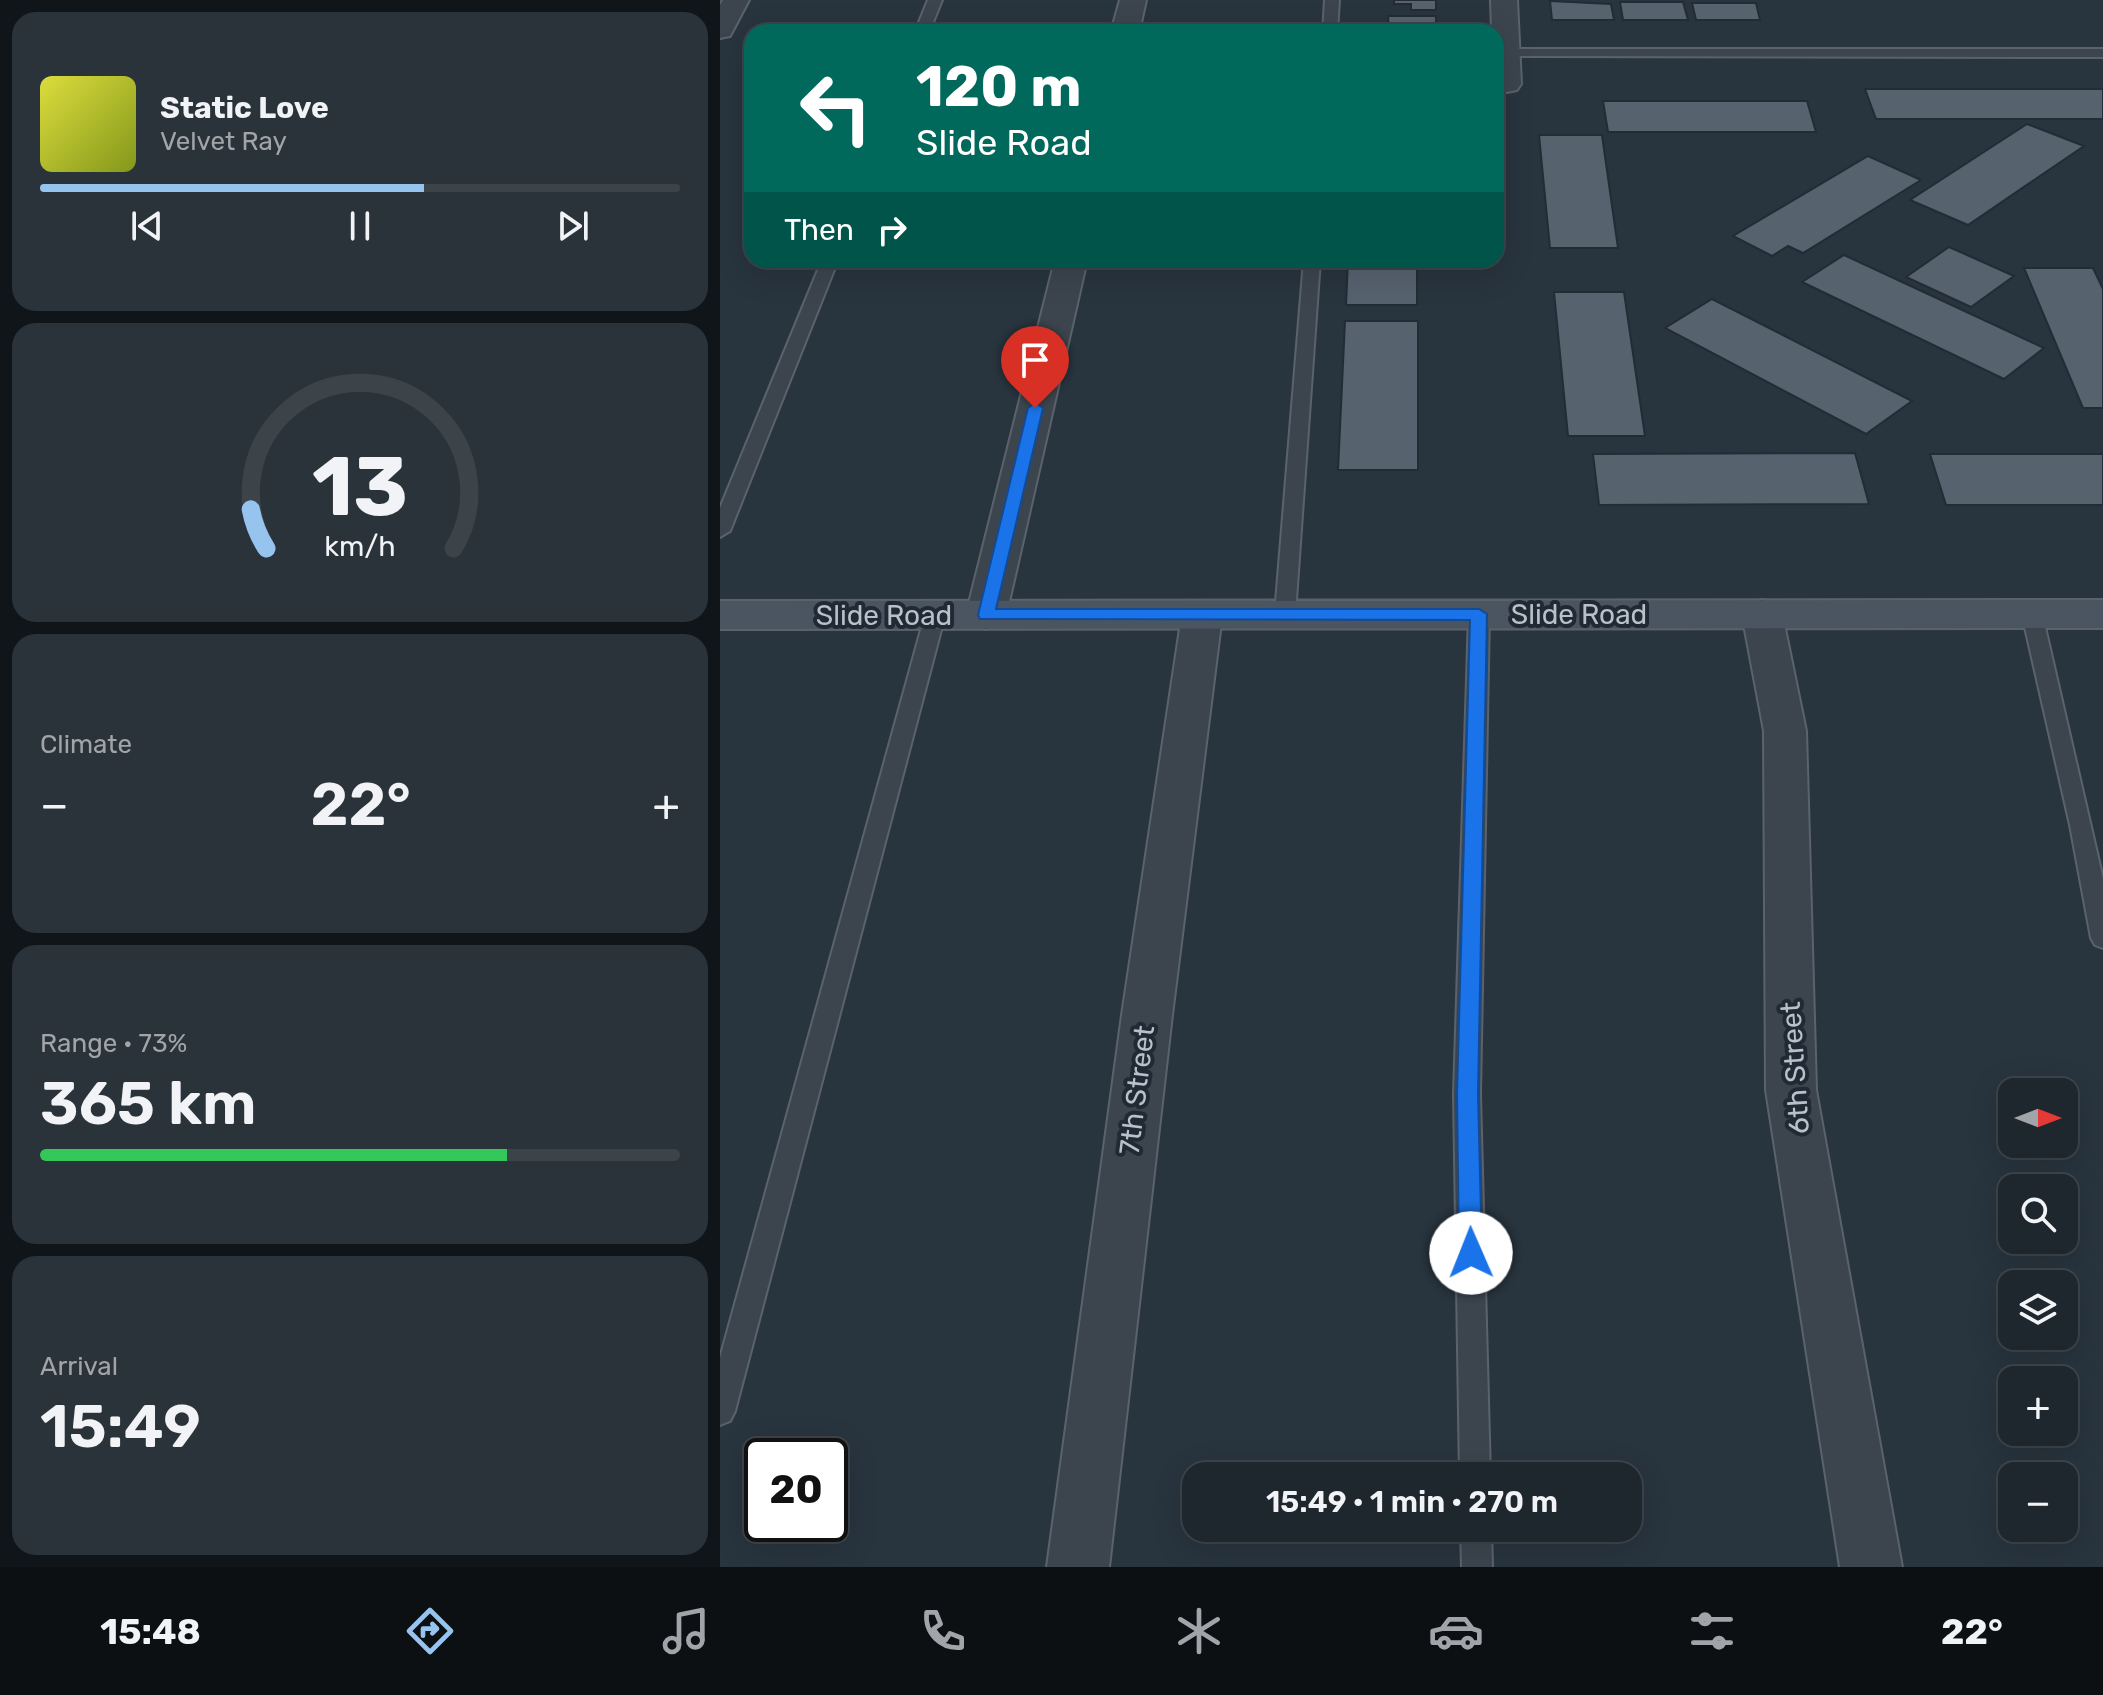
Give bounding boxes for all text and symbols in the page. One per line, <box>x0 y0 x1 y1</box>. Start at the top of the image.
text: 120 m <box>916 54 1082 120</box>
icon: left <box>784 56 888 160</box>
text: Static Love <box>160 90 329 126</box>
text: Slide Road <box>916 121 1092 164</box>
text: Velvet Ray <box>160 126 287 157</box>
icon: previous <box>125 204 169 248</box>
icon: pause <box>338 204 382 248</box>
icon: next <box>551 204 595 248</box>
icon: right <box>870 208 914 252</box>
text: Then <box>784 212 854 248</box>
pin <box>1001 326 1069 408</box>
icon: arrive <box>1013 338 1057 382</box>
text: 13 <box>312 436 408 535</box>
text: km/h <box>324 529 396 563</box>
street label: Slide Road <box>1511 598 1647 631</box>
street label: Slide Road <box>816 599 952 632</box>
text: Climate <box>40 729 132 760</box>
text: 22° <box>310 769 411 840</box>
text: − <box>40 779 69 831</box>
text: + <box>653 779 680 831</box>
street label: 6th Street <box>1774 1001 1816 1135</box>
street label: 7th Street <box>1113 1023 1161 1157</box>
text: Range · 73% <box>40 1028 187 1059</box>
text: 365 km <box>40 1068 257 1139</box>
north arrow <box>1998 1078 2078 1158</box>
map controls <box>1998 1078 2078 1542</box>
button: search <box>1998 1174 2078 1254</box>
position arrow <box>1429 1211 1513 1295</box>
button: layers <box>1998 1270 2078 1350</box>
text: Arrival <box>40 1351 118 1382</box>
button: + <box>1998 1366 2078 1446</box>
text: 15:49 <box>40 1391 201 1462</box>
speed limit sign: 20 <box>744 1438 848 1542</box>
button: − <box>1998 1462 2078 1542</box>
text: 15:49 · 1 min · 270 m <box>1266 1484 1558 1520</box>
icon: directions <box>402 1603 458 1659</box>
icon: music <box>658 1603 714 1659</box>
icon: phone <box>915 1603 971 1659</box>
icon: climate <box>1171 1603 1227 1659</box>
icon: car <box>1428 1603 1484 1659</box>
icon: filters <box>1684 1603 1740 1659</box>
text: 15:48 <box>100 1610 201 1653</box>
text: 22° <box>1941 1610 2003 1653</box>

